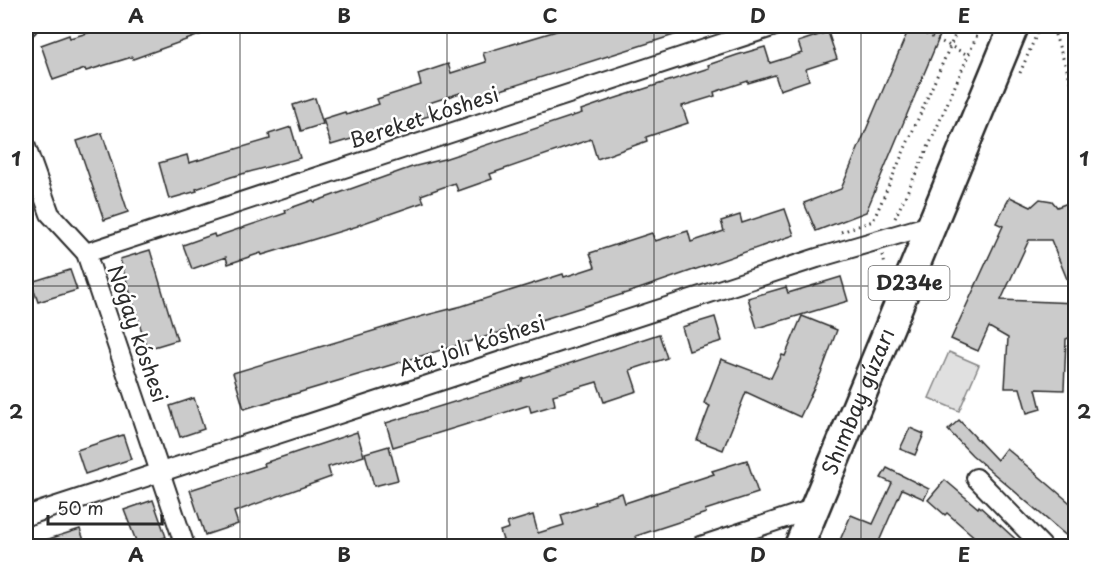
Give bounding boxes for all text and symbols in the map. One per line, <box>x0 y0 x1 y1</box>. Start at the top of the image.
text: A <box>128 0 144 30</box>
text: B <box>337 0 351 30</box>
text: C <box>542 0 558 30</box>
text: D <box>750 0 766 30</box>
text: E <box>958 0 970 30</box>
street label: Bereket kóshesi <box>344 77 502 155</box>
text: 1 <box>11 143 21 173</box>
text: 1 <box>1079 143 1089 173</box>
street label: Noǵay kóshesi <box>100 260 177 406</box>
road number: D234e <box>868 266 950 300</box>
street label: Ata jolı kóshesi <box>394 305 549 383</box>
street label: Shımbay gúzarı <box>812 323 901 479</box>
text: 2 <box>9 396 23 426</box>
text: 2 <box>1077 396 1091 426</box>
scale bar <box>48 488 162 526</box>
text: 50 m <box>57 494 104 521</box>
text: A <box>128 539 144 569</box>
text: B <box>337 539 351 569</box>
text: C <box>542 539 558 569</box>
text: D <box>750 539 766 569</box>
text: E <box>958 539 970 569</box>

